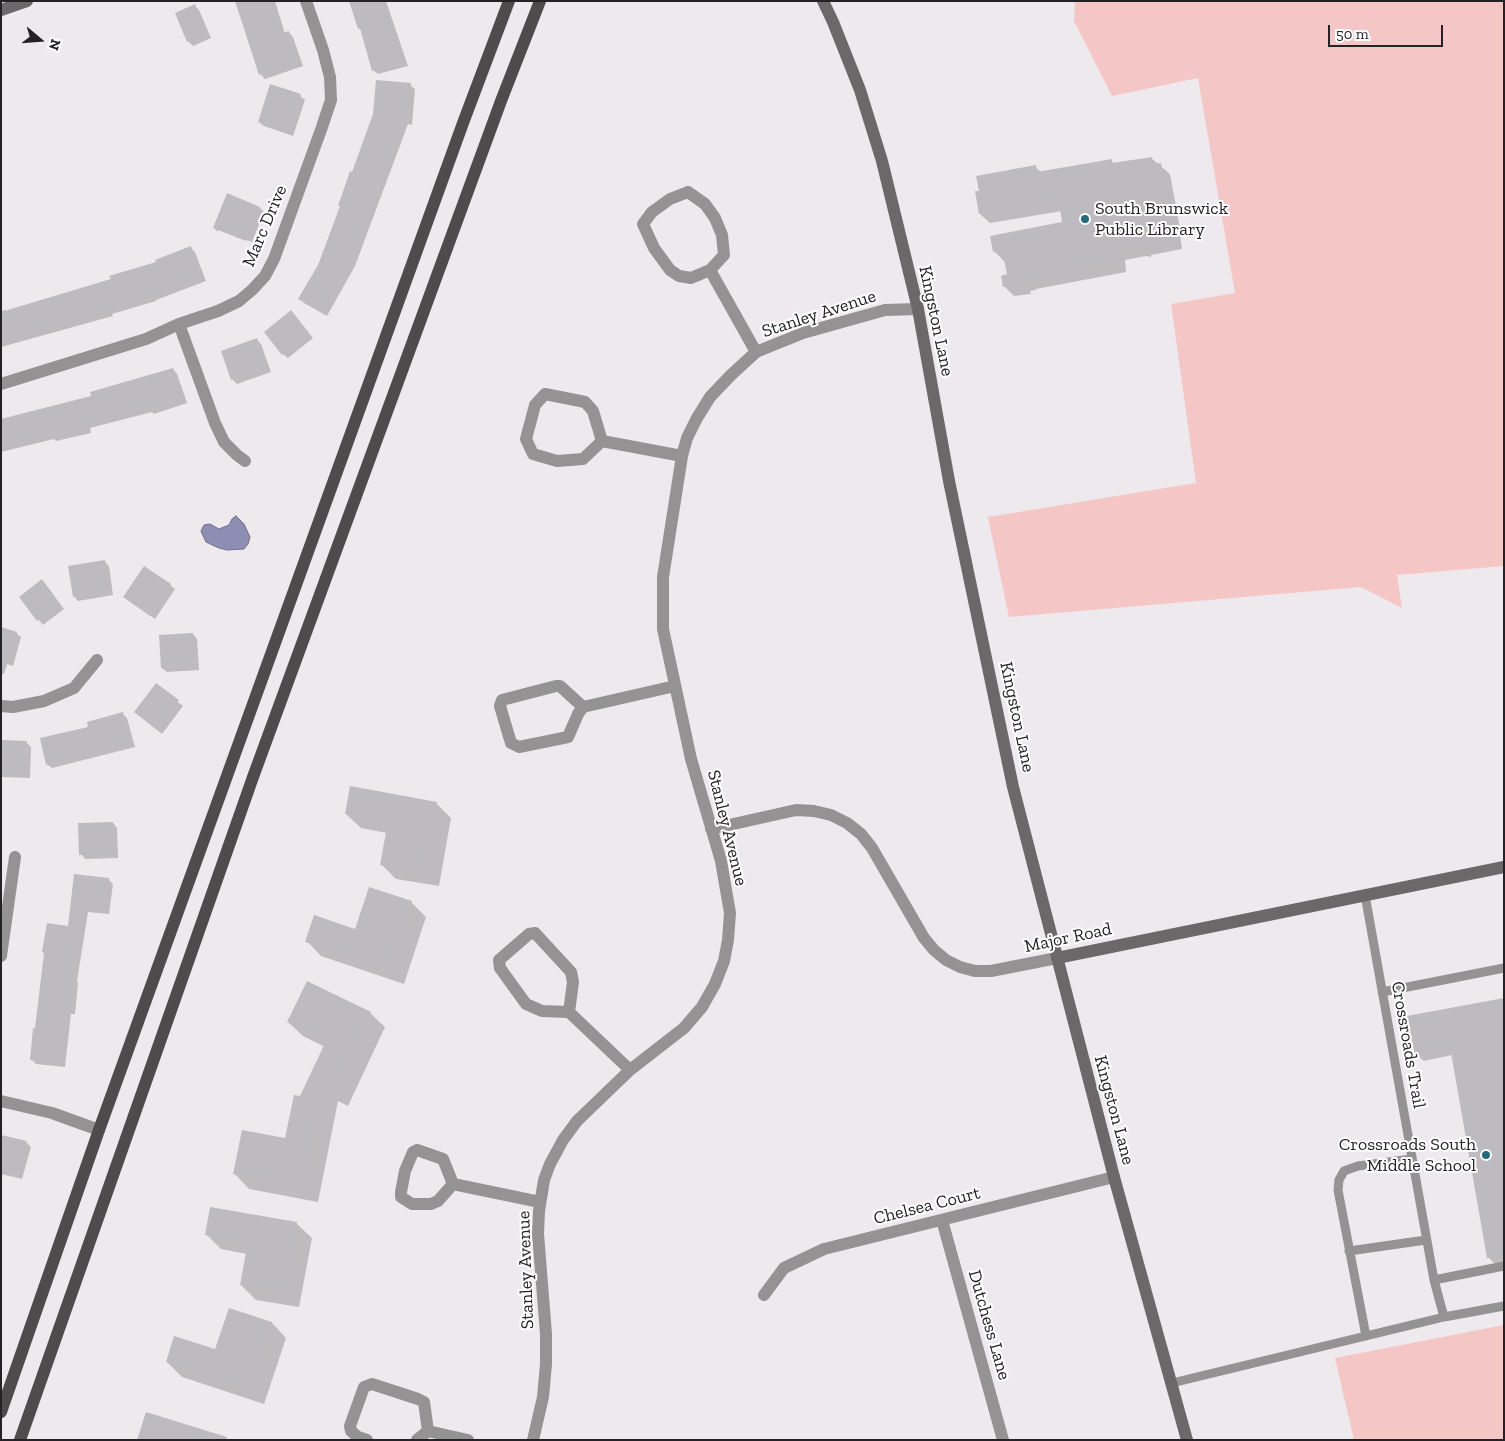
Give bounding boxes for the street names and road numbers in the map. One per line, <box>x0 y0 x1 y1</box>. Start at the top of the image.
street label: Marc Drive <box>238 182 292 270</box>
street label: Kingston Lane <box>914 264 958 378</box>
street label: Stanley Avenue <box>759 285 879 343</box>
street label: Kingston Lane <box>995 660 1039 774</box>
street label: Stanley Avenue <box>702 768 752 888</box>
street label: Major Road <box>1022 918 1114 958</box>
street label: Crossroads Trail <box>1386 980 1430 1110</box>
street label: Kingston Lane <box>1089 1053 1139 1167</box>
street label: Chelsea Court <box>871 1182 983 1230</box>
street label: Stanley Avenue <box>513 1210 539 1330</box>
street label: Dutchess Lane <box>963 1267 1015 1383</box>

